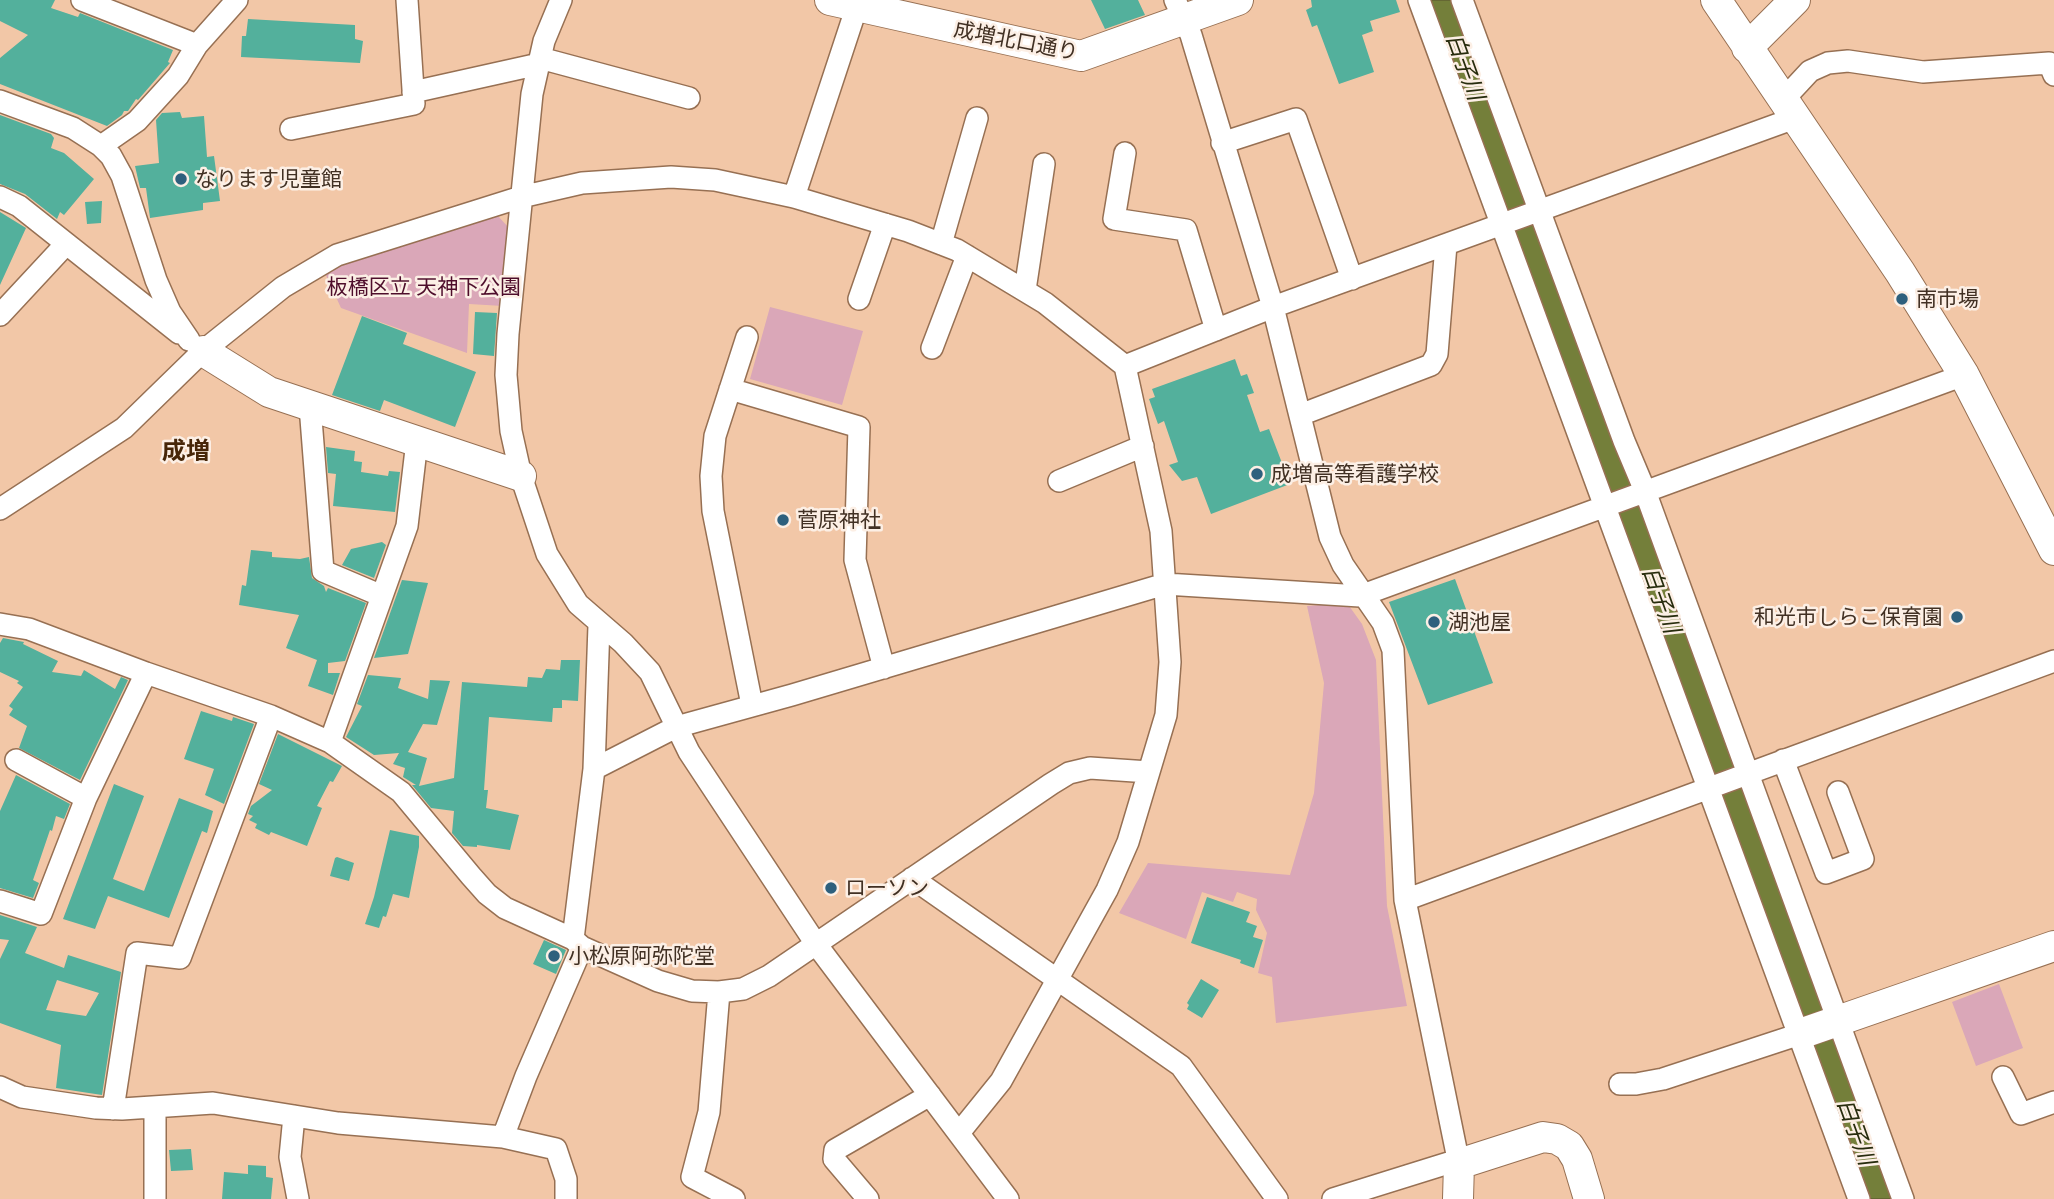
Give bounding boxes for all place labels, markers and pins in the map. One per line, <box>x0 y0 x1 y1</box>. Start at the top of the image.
place label: なります児童館 <box>195 166 342 192</box>
marker: なります児童館 <box>173 171 189 187</box>
place label: 南市場 <box>1916 286 1979 312</box>
marker: 南市場 <box>1894 291 1910 307</box>
place label: 成増高等看護学校 <box>1271 461 1439 487</box>
marker: 成増高等看護学校 <box>1249 466 1265 482</box>
place label: 菅原神社 <box>797 507 881 533</box>
marker: 菅原神社 <box>775 512 791 528</box>
place label: 和光市しらこ保育園 <box>1754 604 1943 630</box>
place label: 湖池屋 <box>1448 609 1511 635</box>
marker: 和光市しらこ保育園 <box>1949 609 1965 625</box>
marker: 湖池屋 <box>1426 614 1442 630</box>
place label: ローソン <box>845 875 929 901</box>
marker: ローソン <box>823 880 839 896</box>
place label: 小松原阿弥陀堂 <box>568 943 715 969</box>
marker: 小松原阿弥陀堂 <box>546 948 562 964</box>

